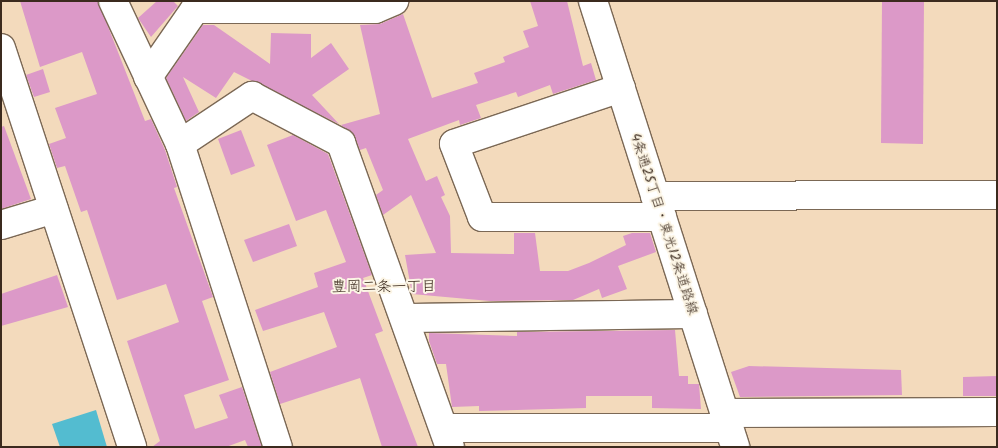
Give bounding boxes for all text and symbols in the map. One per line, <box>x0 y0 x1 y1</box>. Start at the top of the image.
street label: 4条通25丁目・東光12条道路線 <box>627 131 701 317</box>
district label: 豊岡二条一丁目 <box>332 279 436 297</box>

